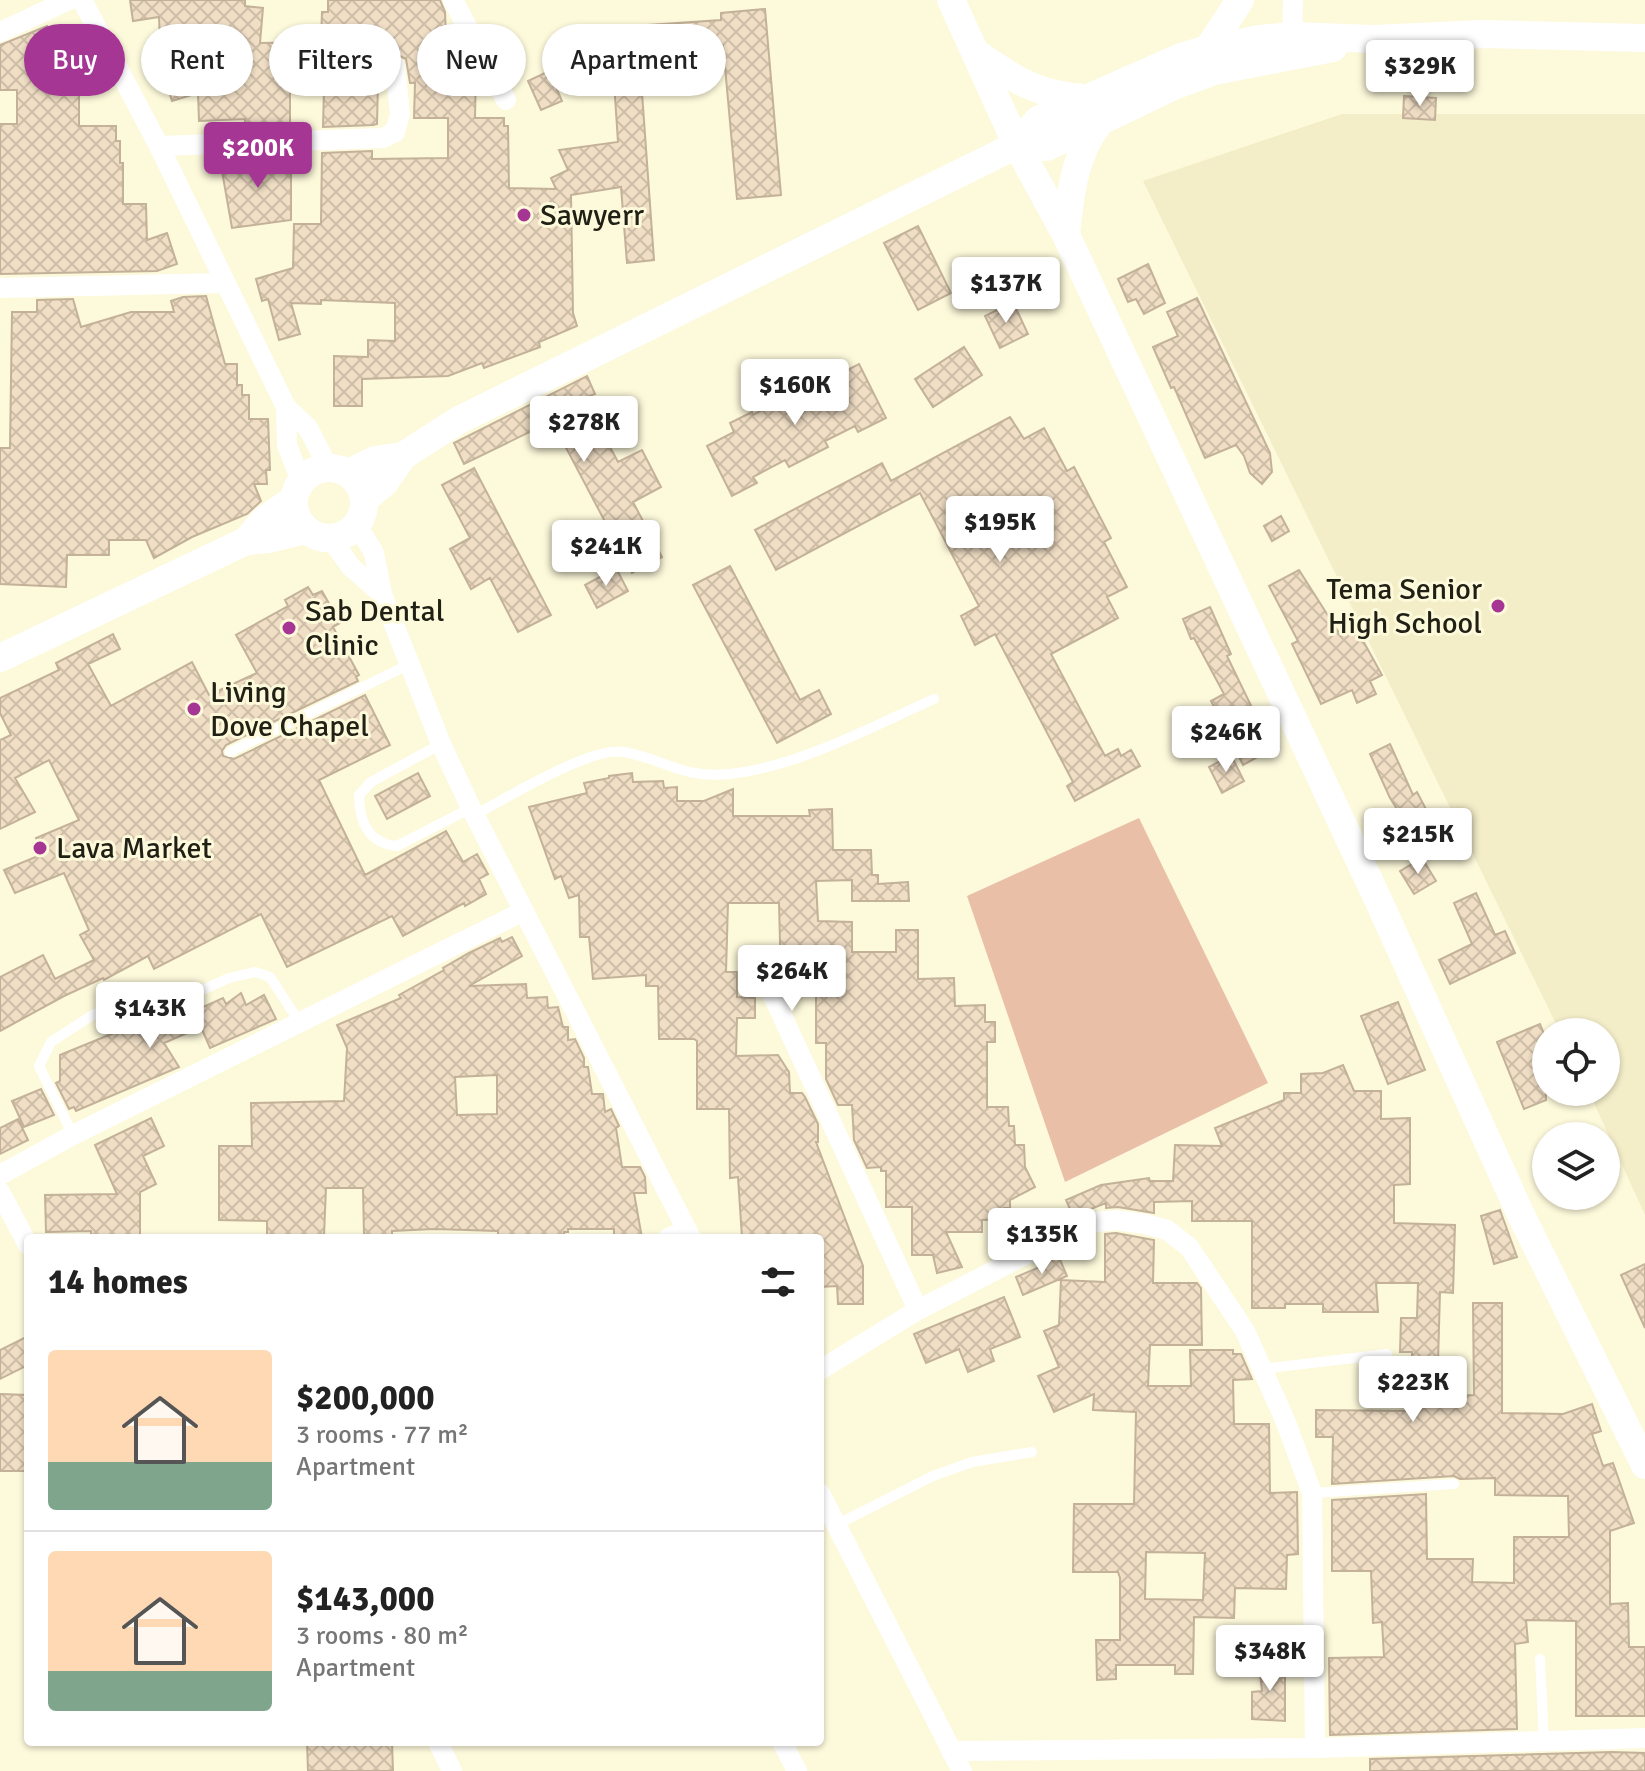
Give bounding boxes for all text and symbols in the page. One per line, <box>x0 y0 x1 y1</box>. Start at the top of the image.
chip: Buy <box>24 24 125 96</box>
chip: Rent <box>141 24 253 96</box>
chip: Filters <box>269 24 401 96</box>
chip: New <box>417 24 526 96</box>
chip: Apartment <box>542 24 726 96</box>
pin: $329K <box>1364 40 1476 108</box>
text: $329K <box>1384 50 1456 82</box>
pin: $200K <box>202 122 314 190</box>
text: $200K <box>222 132 294 164</box>
place label: Sawyerr <box>540 197 644 234</box>
marker: Sawyerr <box>515 206 533 224</box>
pin: $137K <box>950 257 1062 325</box>
text: $137K <box>970 267 1042 299</box>
pin: $160K <box>739 359 851 427</box>
text: $160K <box>759 369 831 401</box>
pin: $278K <box>528 396 640 464</box>
text: $278K <box>548 406 620 438</box>
pin: $195K <box>944 496 1056 564</box>
text: $195K <box>964 506 1036 538</box>
pin: $241K <box>550 520 662 588</box>
text: $241K <box>570 530 642 562</box>
place label: Tema Senior High School <box>1326 571 1482 642</box>
place label: Sab Dental Clinic <box>305 593 445 664</box>
marker: Tema Senior High School <box>1489 597 1507 615</box>
marker: Sab Dental Clinic <box>280 619 298 637</box>
place label: Living Dove Chapel <box>210 674 369 745</box>
marker: Living Dove Chapel <box>185 700 203 718</box>
pin: $246K <box>1170 706 1282 774</box>
text: $246K <box>1190 716 1262 748</box>
pin: $215K <box>1362 808 1474 876</box>
text: $215K <box>1382 818 1454 850</box>
place label: Lava Market <box>56 830 212 867</box>
marker: Lava Market <box>31 839 49 857</box>
pin: $264K <box>736 945 848 1013</box>
text: $264K <box>756 955 828 987</box>
pin: $143K <box>94 982 206 1050</box>
text: $143K <box>114 992 186 1024</box>
map controls <box>1532 1018 1620 1210</box>
button: locate <box>1532 1018 1620 1106</box>
button: layers <box>1532 1122 1620 1210</box>
pin: $135K <box>986 1208 1098 1276</box>
text: $135K <box>1006 1218 1078 1250</box>
icon: filters <box>756 1260 800 1304</box>
text: 14 homes <box>48 1261 188 1303</box>
pin: $223K <box>1357 1356 1469 1424</box>
text: $223K <box>1377 1366 1449 1398</box>
text: $200,000 <box>296 1377 435 1419</box>
icon: home <box>112 1382 208 1478</box>
text: 3 rooms · 77 m² <box>296 1419 469 1451</box>
text: Apartment <box>296 1451 415 1483</box>
text: $143,000 <box>296 1578 435 1620</box>
icon: home <box>112 1583 208 1679</box>
text: 3 rooms · 80 m² <box>296 1620 469 1652</box>
pin: $348K <box>1214 1625 1326 1693</box>
text: $348K <box>1234 1635 1306 1667</box>
text: Apartment <box>296 1652 415 1684</box>

